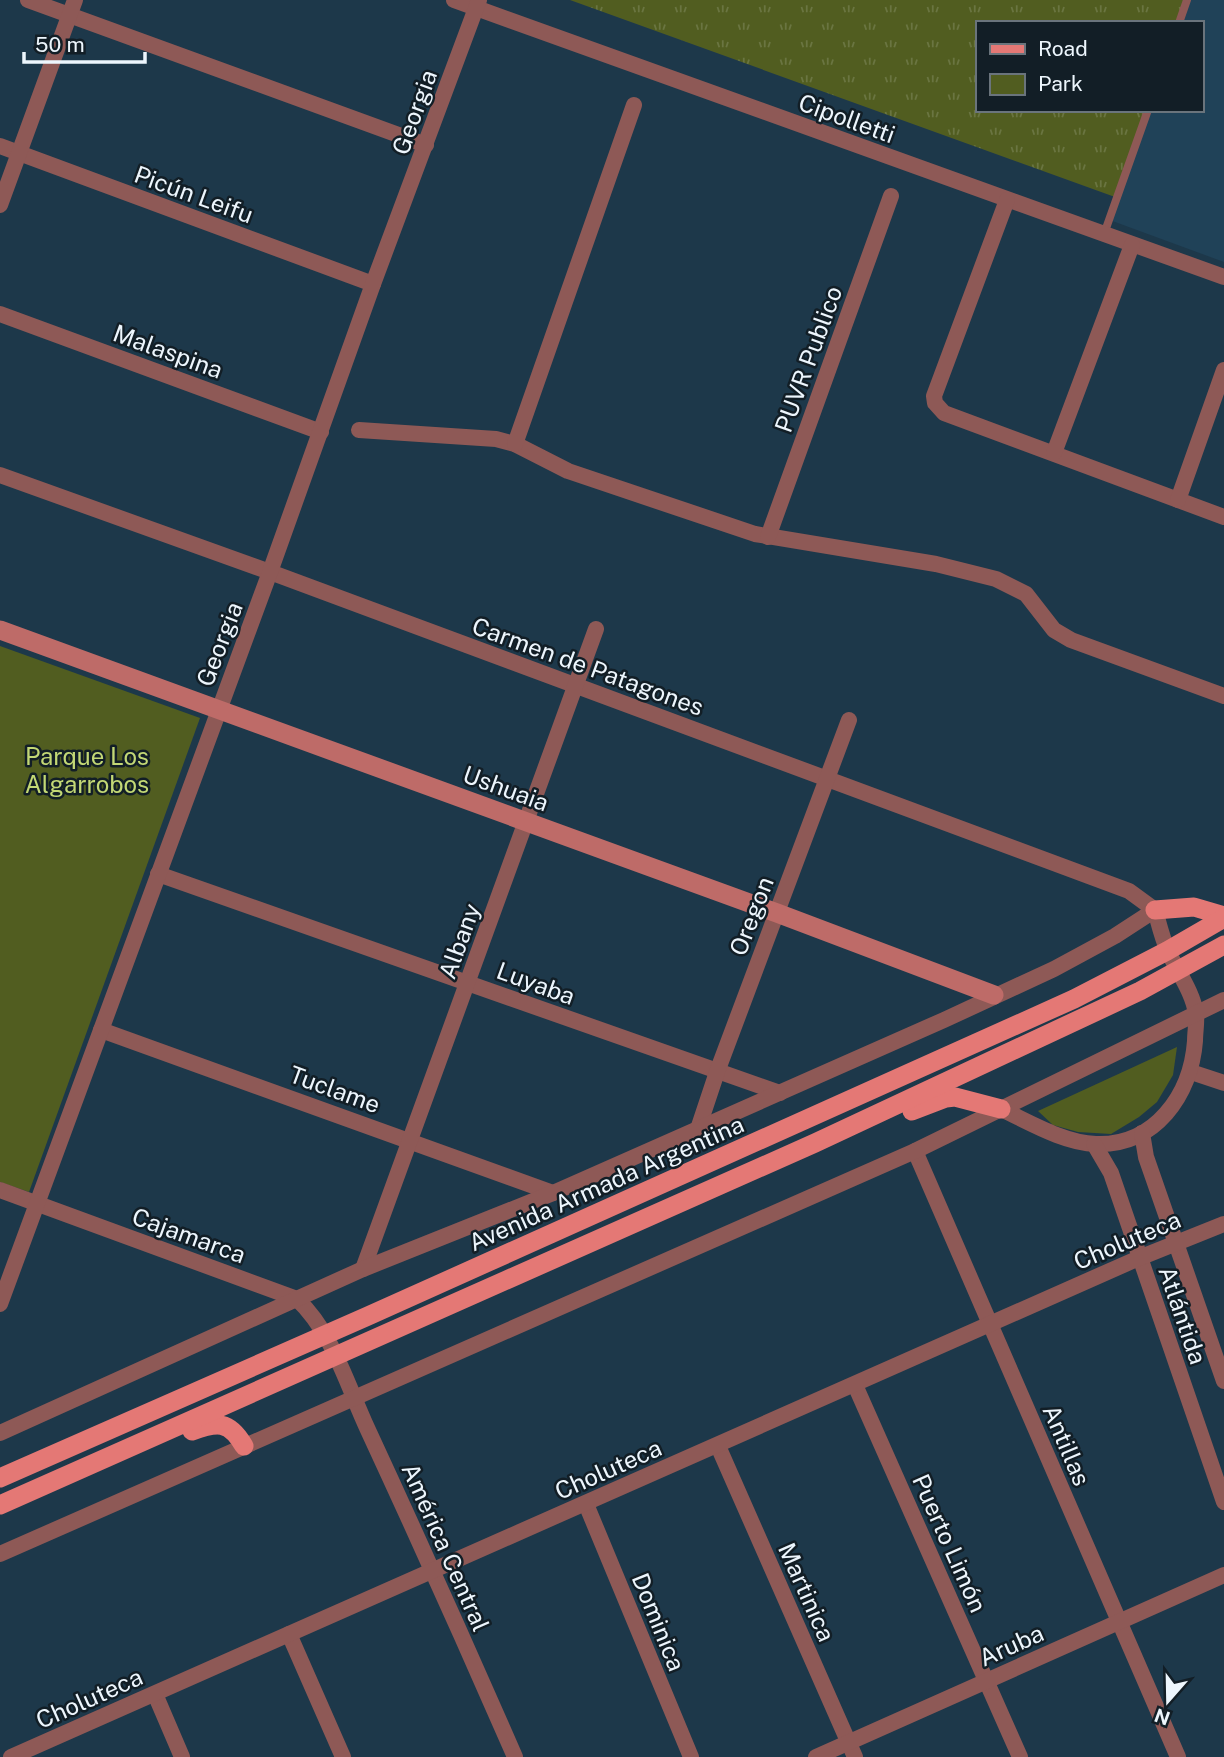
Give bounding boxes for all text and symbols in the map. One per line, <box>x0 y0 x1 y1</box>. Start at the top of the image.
scale bar <box>24 21 145 65</box>
legend <box>976 21 1203 112</box>
text: 50 m <box>35 32 85 57</box>
text: Road <box>1038 36 1088 61</box>
street label: Georgia <box>386 66 442 158</box>
text: Park <box>1038 71 1083 96</box>
street label: Cipolletti <box>795 88 899 148</box>
street label: Picún Leifu <box>131 160 257 228</box>
street label: PUVR Publico <box>769 282 847 436</box>
street label: Malaspina <box>109 318 227 384</box>
street label: Georgia <box>190 598 248 690</box>
street label: Carmen de Patagones <box>468 611 708 721</box>
park label: Parque Los Algarrobos <box>25 742 149 798</box>
street label: Ushuaia <box>459 760 553 816</box>
street label: Oregon <box>723 873 779 959</box>
street label: Albany <box>433 899 486 982</box>
street label: Luyaba <box>493 956 579 1010</box>
street label: Tuclame <box>286 1060 384 1118</box>
street label: Avenida Armada Argentina <box>464 1110 748 1256</box>
street label: Cajamarca <box>129 1202 249 1268</box>
street label: Choluteca <box>1069 1205 1185 1275</box>
street label: Atlántida <box>1153 1262 1213 1368</box>
street label: Antillas <box>1037 1400 1097 1490</box>
street label: Choluteca <box>550 1433 666 1505</box>
street label: América Central <box>396 1459 496 1635</box>
street label: Puerto Limón <box>907 1470 993 1616</box>
street label: Martinica <box>773 1538 841 1646</box>
street label: Dominica <box>627 1569 691 1675</box>
street label: Aruba <box>974 1618 1048 1672</box>
street label: Choluteca <box>31 1662 147 1734</box>
north arrow <box>1133 1666 1203 1736</box>
text: N <box>1151 1704 1173 1730</box>

